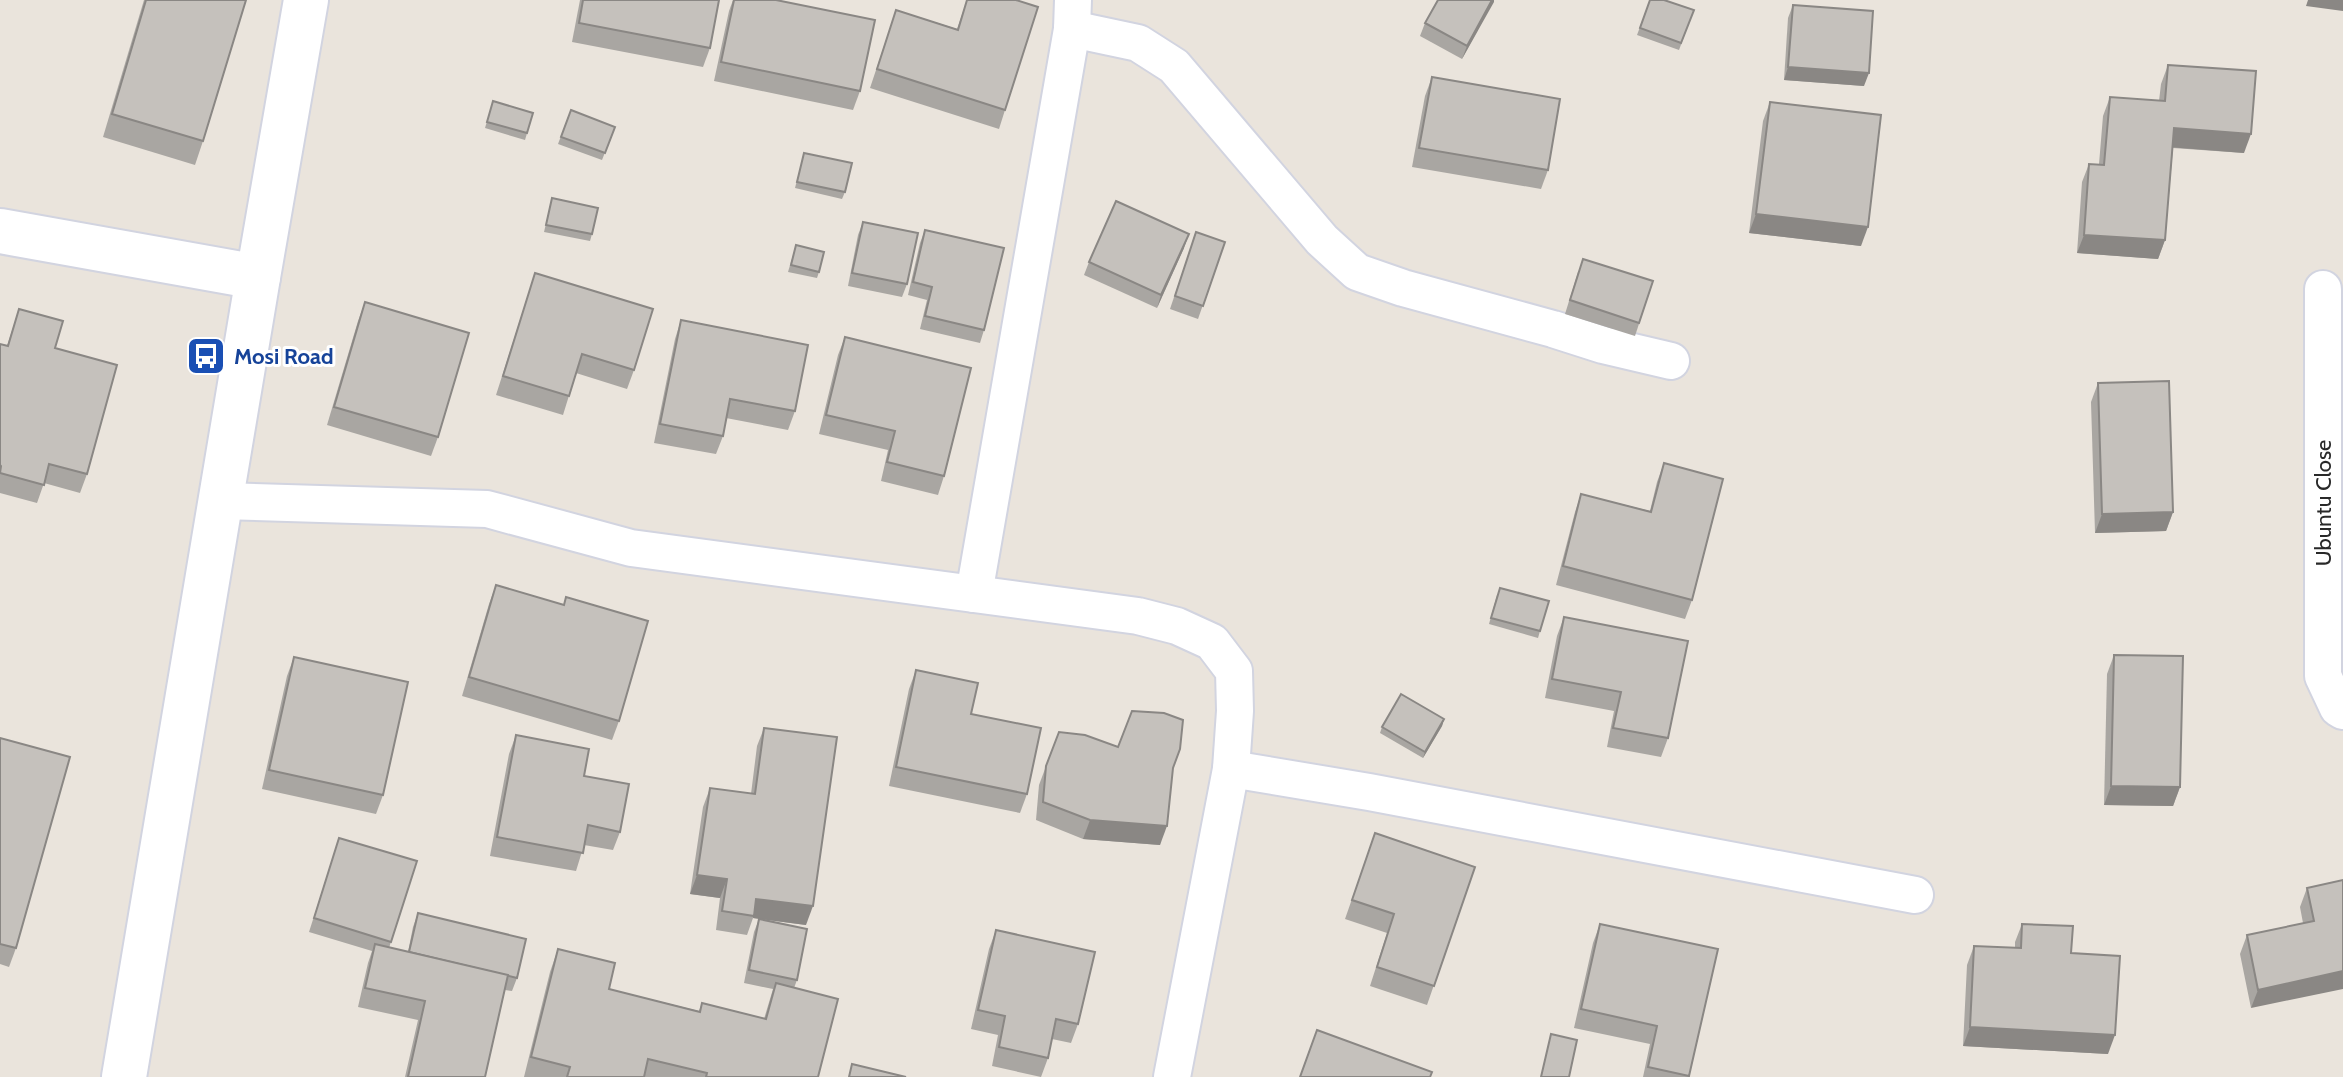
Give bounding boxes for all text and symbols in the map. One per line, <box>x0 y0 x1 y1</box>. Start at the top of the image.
bus stop icon: Mosi Road <box>185 335 227 377</box>
place label: Mosi Road <box>234 343 334 370</box>
street label: Ubuntu Close <box>2310 440 2337 566</box>

